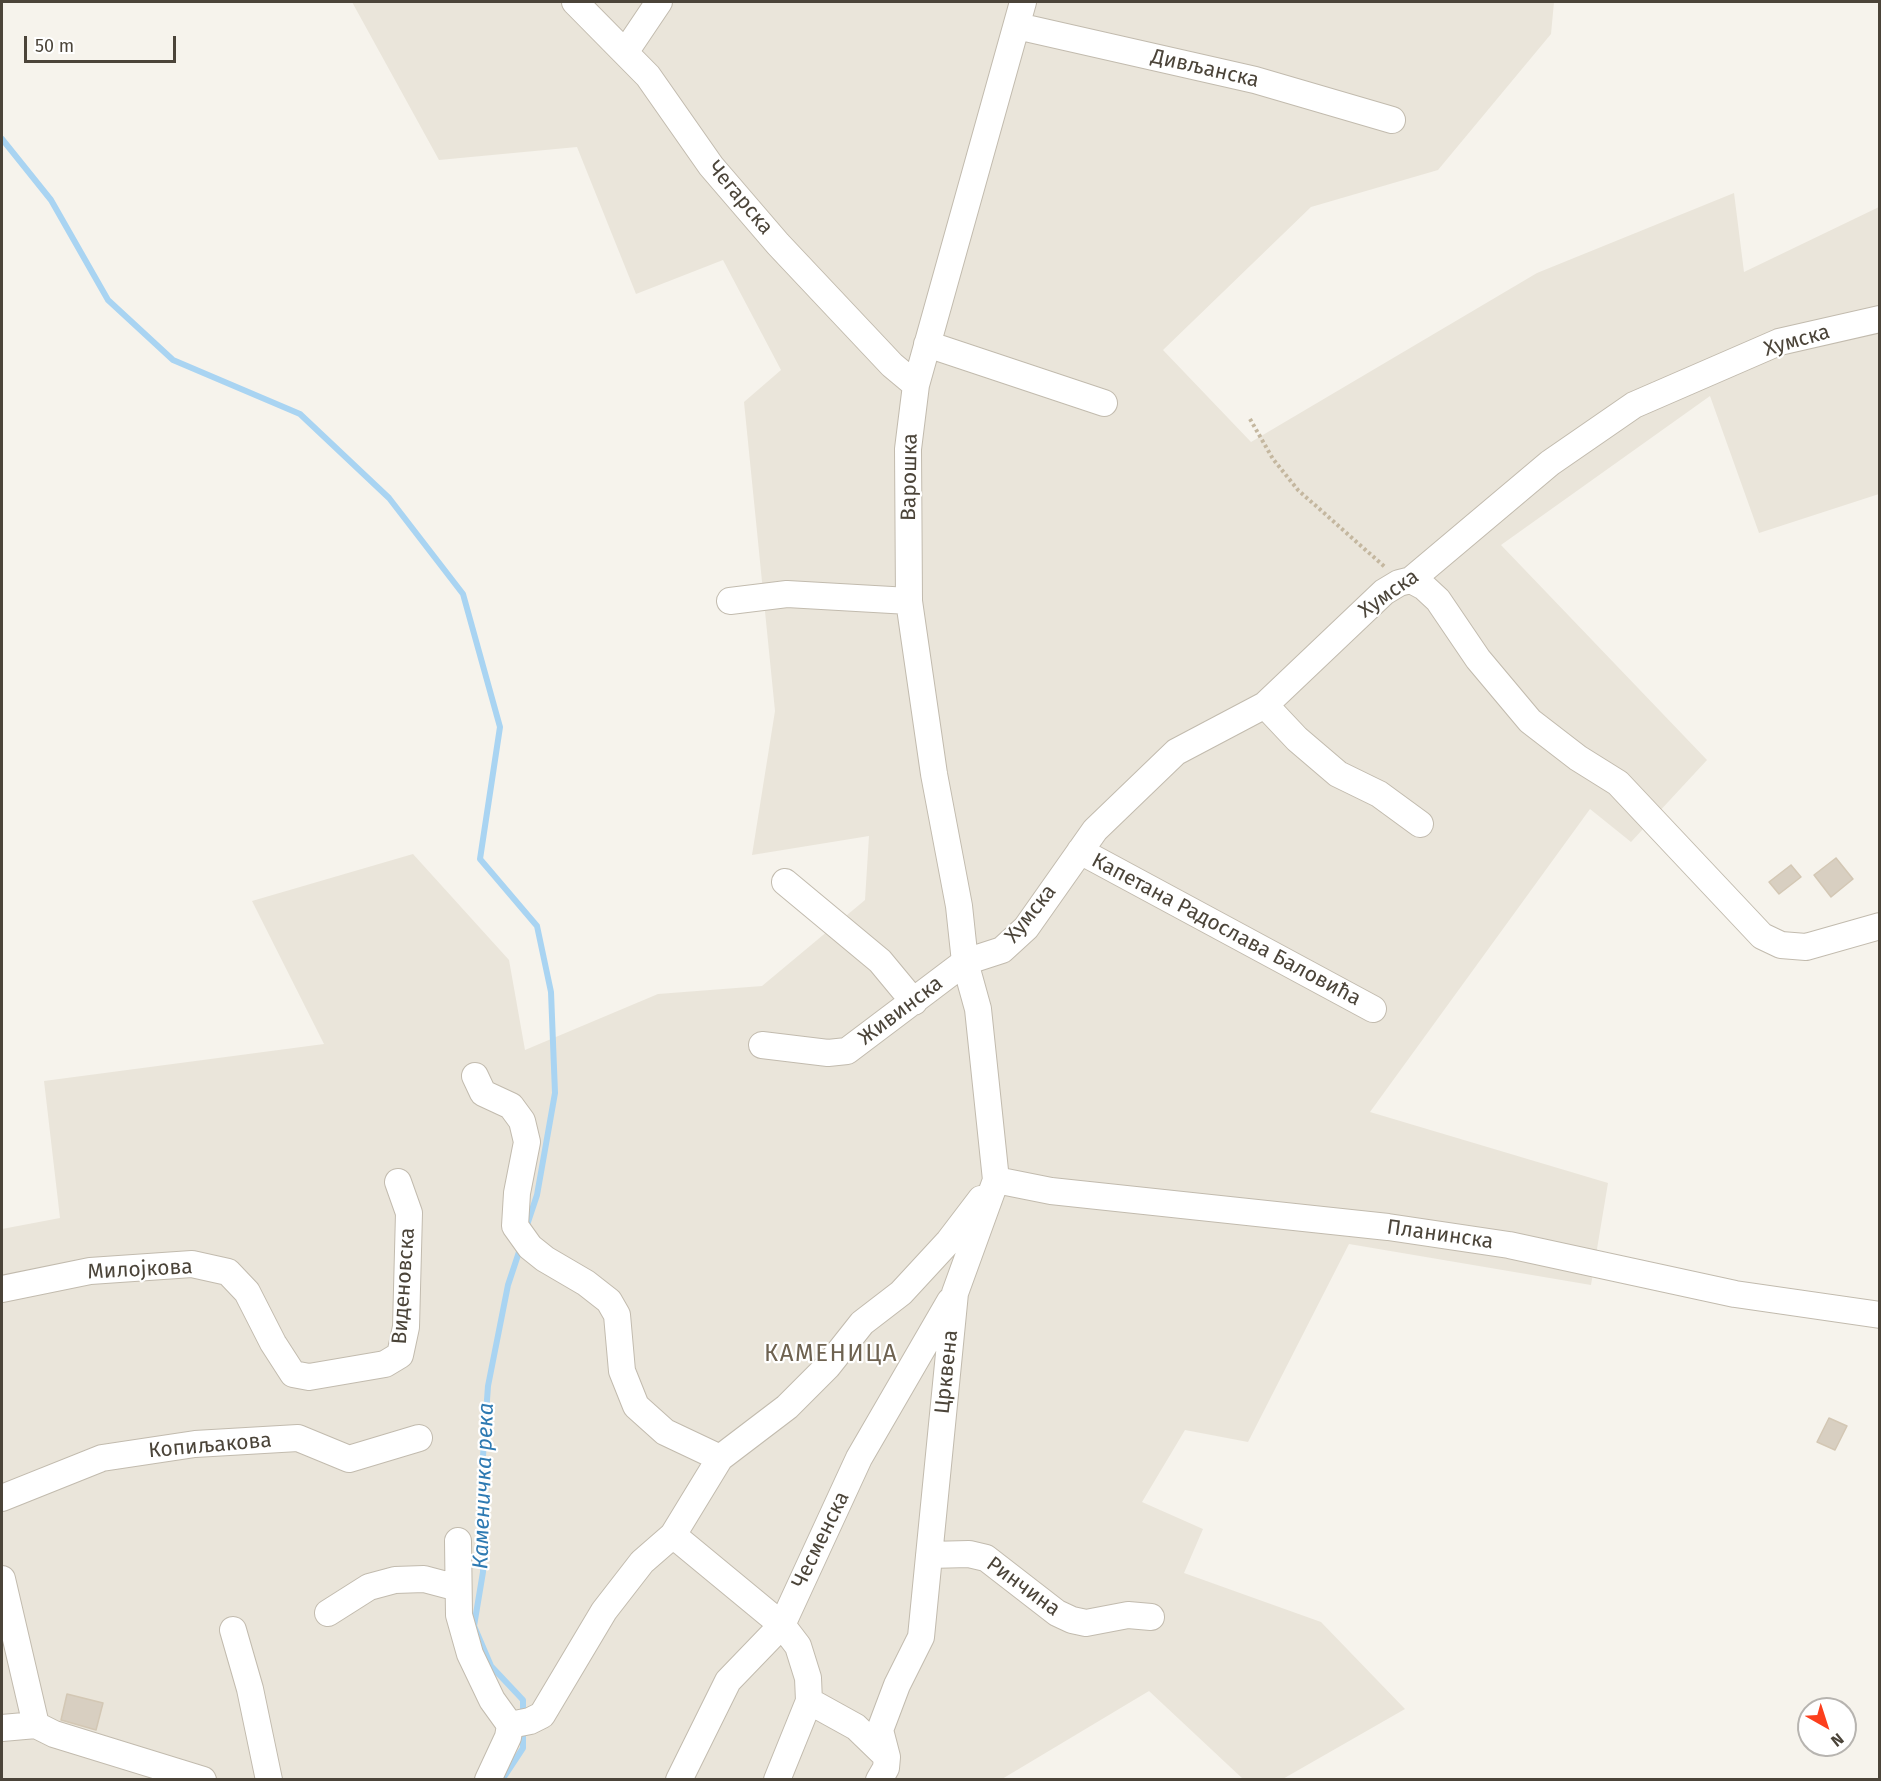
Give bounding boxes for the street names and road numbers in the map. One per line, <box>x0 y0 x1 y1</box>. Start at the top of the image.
street label: Дивљанска <box>1149 44 1261 94</box>
street label: Чегарска <box>702 156 778 240</box>
street label: Хумска <box>1761 320 1833 362</box>
street label: Варошка <box>897 433 923 521</box>
street label: Хумска <box>1354 564 1424 624</box>
street label: Капетана Радослава Баловића <box>1087 848 1365 1012</box>
street label: Хумска <box>1000 880 1062 948</box>
street label: Живинска <box>854 971 948 1051</box>
street label: Планинска <box>1385 1215 1495 1255</box>
street label: Виденовска <box>387 1227 421 1345</box>
street label: Милојкова <box>87 1255 193 1285</box>
street label: Црквена <box>930 1329 964 1415</box>
street label: Копиљакова <box>147 1428 273 1464</box>
street label: Чесменска <box>787 1488 855 1592</box>
street label: Ринчина <box>981 1552 1065 1622</box>

